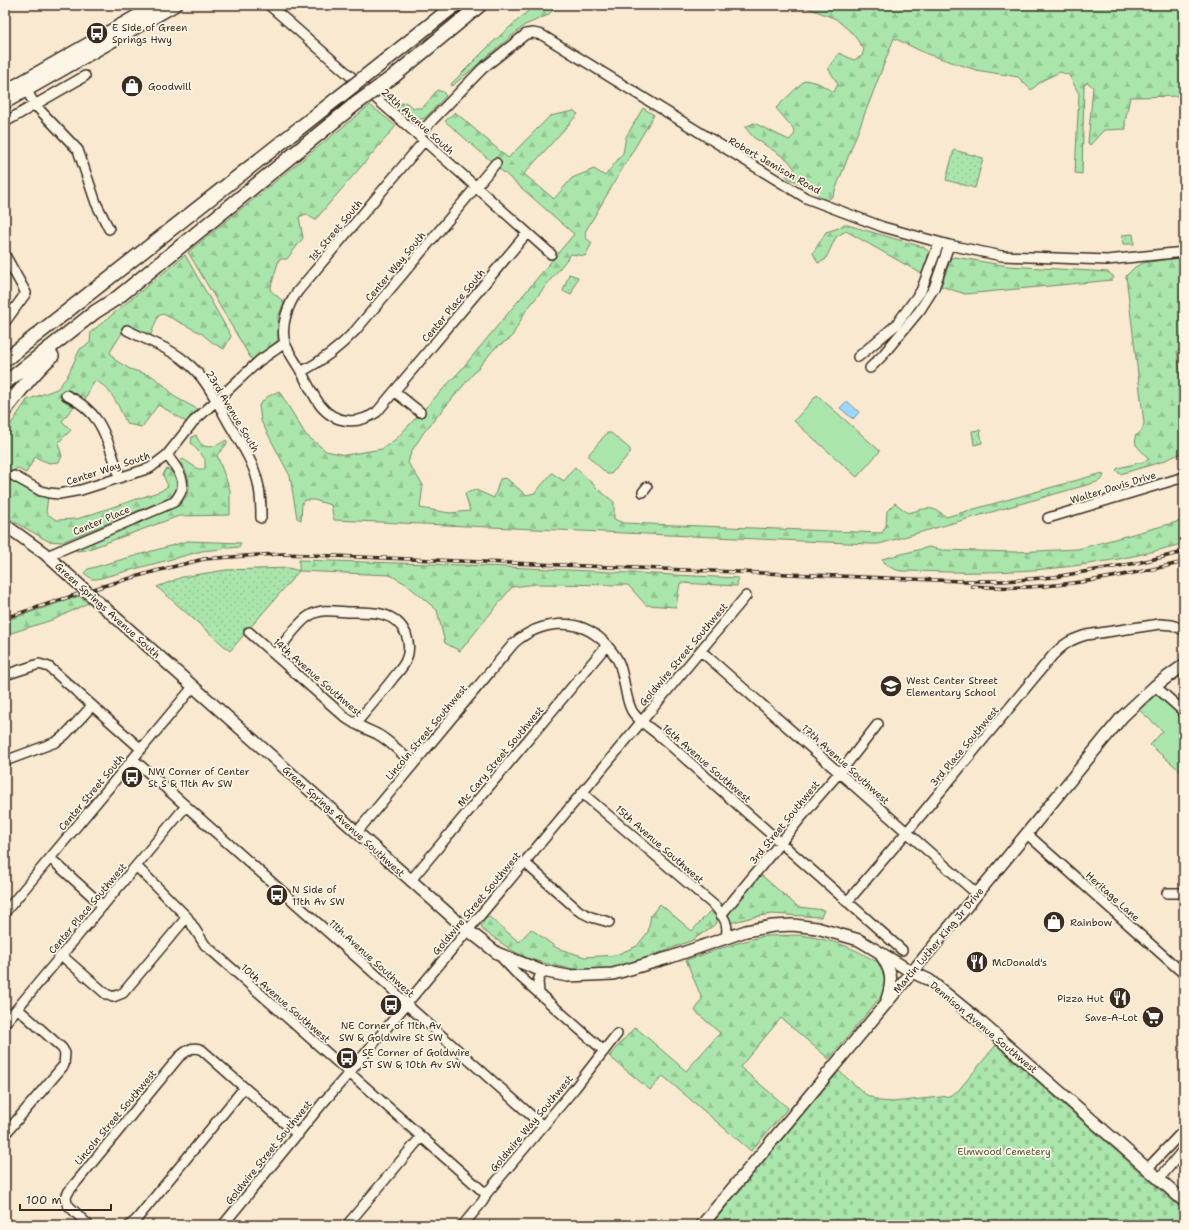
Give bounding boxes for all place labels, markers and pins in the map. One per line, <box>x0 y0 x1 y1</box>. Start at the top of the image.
bus stop icon: E Side of Green Springs Hwy <box>84 20 110 46</box>
place label: E Side of Green Springs Hwy <box>112 21 187 46</box>
shop icon: Goodwill <box>119 73 145 99</box>
place label: Goodwill <box>148 80 191 93</box>
school or university icon: West Center Street Elementary School <box>878 673 904 699</box>
place label: West Center Street Elementary School <box>906 674 998 699</box>
bus stop icon: NW Corner of Center St S & 11th Av SW <box>119 764 145 790</box>
place label: NW Corner of Center St S & 11th Av SW <box>148 765 250 790</box>
bus stop icon: N Side of 11th Av SW <box>264 882 290 908</box>
place label: N Side of 11th Av SW <box>292 883 345 908</box>
shop icon: Rainbow <box>1041 909 1067 935</box>
place label: Rainbow <box>1070 916 1113 929</box>
restaurant icon: McDonald's <box>964 949 990 975</box>
place label: McDonald's <box>992 956 1047 969</box>
restaurant icon: Pizza Hut <box>1107 985 1133 1011</box>
bus stop icon: NE Corner of 11th Av SW & Goldwire St SW <box>378 992 404 1018</box>
place label: Pizza Hut <box>1057 992 1104 1005</box>
supermarket icon: Save-A-Lot <box>1140 1004 1166 1030</box>
place label: Save-A-Lot <box>1085 1011 1138 1024</box>
place label: NE Corner of 11th Av SW & Goldwire St SW <box>339 1019 443 1044</box>
bus stop icon: SE Corner of Goldwire ST SW & 10th Av SW <box>334 1045 360 1071</box>
place label: SE Corner of Goldwire ST SW & 10th Av SW <box>362 1046 470 1071</box>

